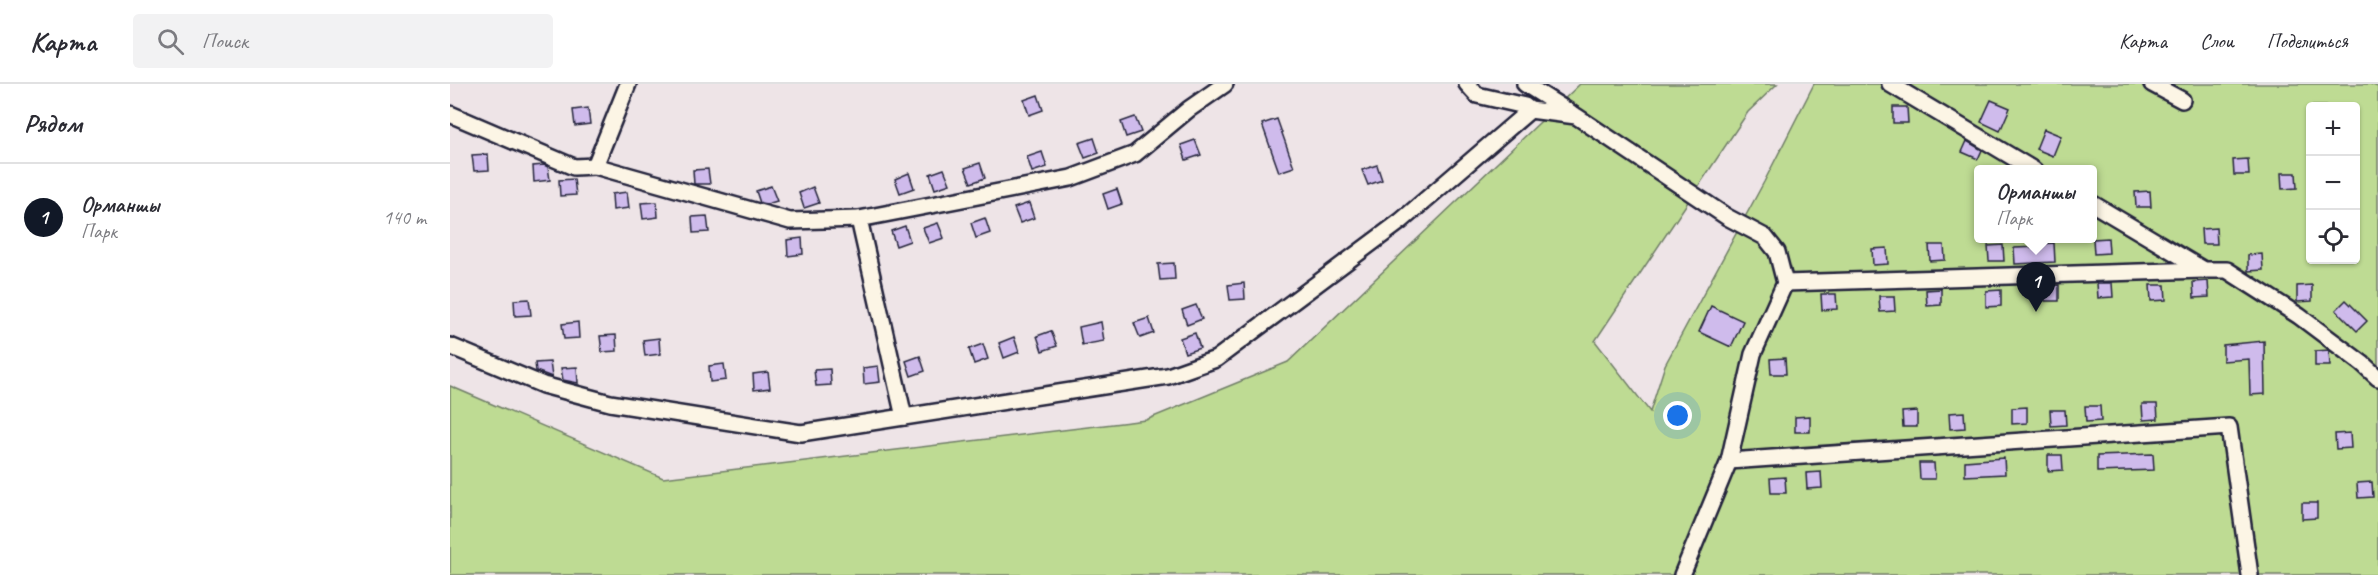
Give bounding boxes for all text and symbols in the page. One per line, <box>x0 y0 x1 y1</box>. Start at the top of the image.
search box <box>133 14 553 68</box>
text: Карта <box>30 24 97 59</box>
icon: search <box>154 25 187 58</box>
text: Поиск <box>202 27 248 55</box>
text: Карта <box>2119 28 2167 54</box>
text: Слои <box>2200 28 2234 54</box>
text: Поделиться <box>2267 28 2348 54</box>
map controls <box>2306 102 2360 264</box>
button: + <box>2306 102 2360 156</box>
text: Рядом <box>24 107 82 140</box>
button: − <box>2306 156 2360 210</box>
popup <box>1974 165 2097 243</box>
text: Орманшы <box>1996 178 2075 206</box>
text: Орманшы <box>81 191 159 219</box>
text: 1 <box>39 205 48 230</box>
text: 140 m <box>383 205 426 230</box>
text: Парк <box>1996 206 2032 231</box>
button: locate <box>2306 210 2360 264</box>
text: Парк <box>81 219 117 244</box>
pin: 1 <box>2016 262 2056 312</box>
your location <box>1663 401 1692 430</box>

